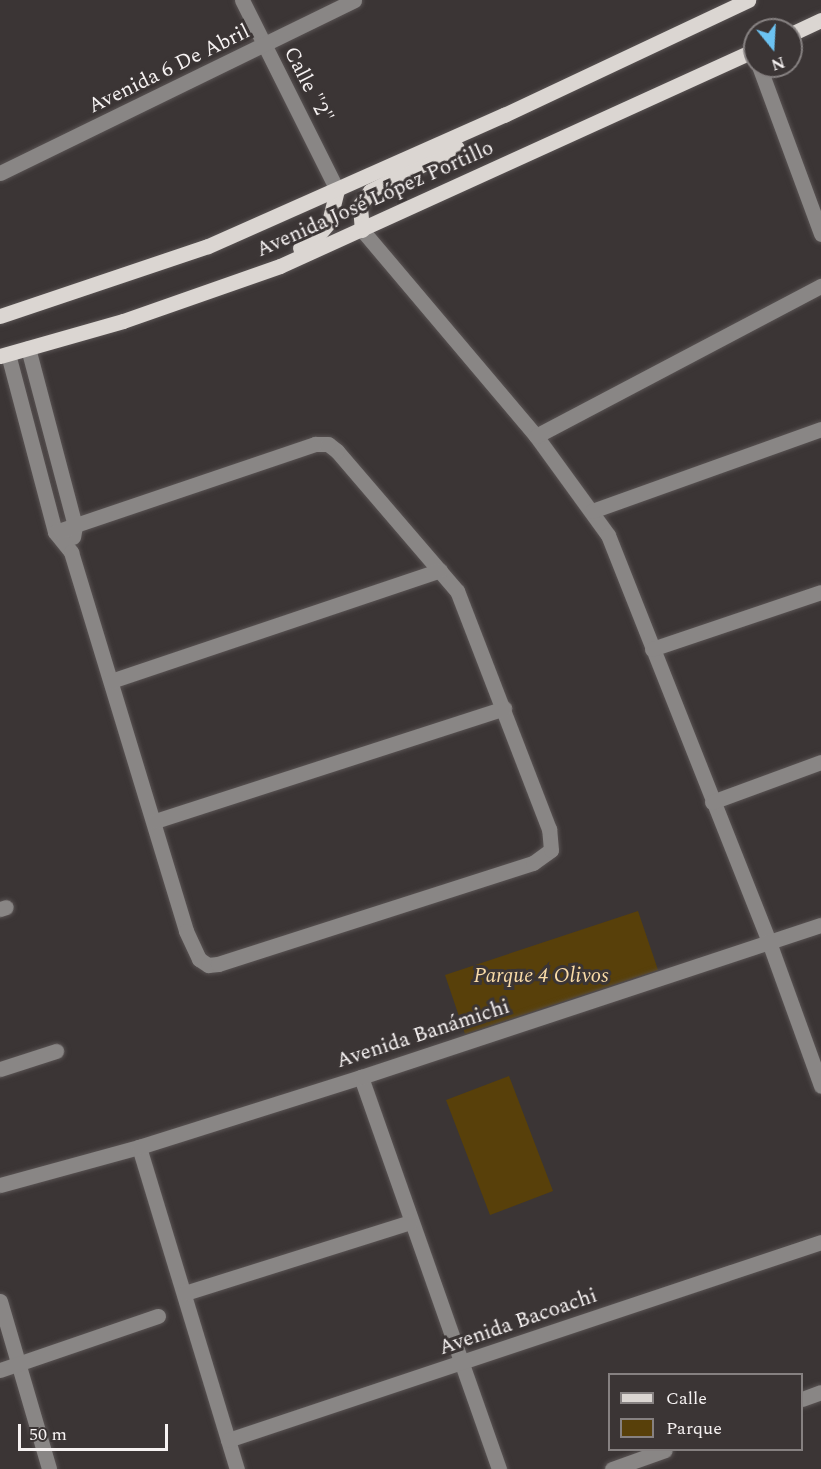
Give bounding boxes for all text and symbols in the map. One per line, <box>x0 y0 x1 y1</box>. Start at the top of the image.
north arrow <box>743 18 803 78</box>
street label: Avenida 6 De Abril <box>84 19 254 119</box>
street label: Calle "2" <box>278 42 338 128</box>
text: N <box>768 50 788 77</box>
street label: Avenida José López Portillo <box>252 135 498 263</box>
park label: Parque 4 Olivos <box>473 963 609 989</box>
street label: Avenida Banámichi <box>333 994 513 1074</box>
street label: Avenida Bacoachi <box>436 1283 600 1361</box>
legend <box>608 1373 803 1451</box>
text: Calle <box>666 1385 707 1412</box>
scale bar <box>21 1412 171 1450</box>
text: Parque <box>666 1415 722 1442</box>
text: 50 m <box>29 1421 67 1448</box>

